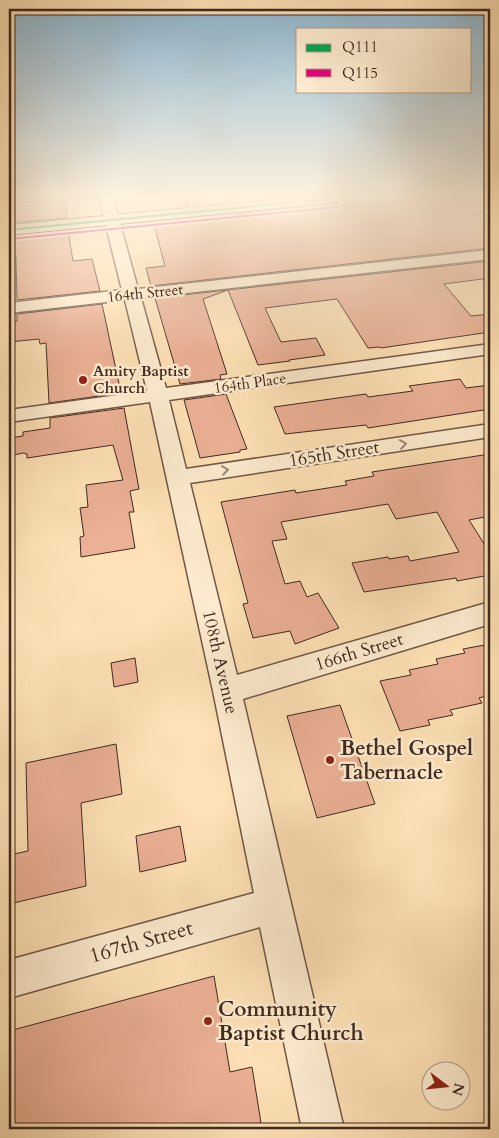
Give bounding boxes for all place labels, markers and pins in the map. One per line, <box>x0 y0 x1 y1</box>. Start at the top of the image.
place label: Amity Baptist Church <box>93 361 189 398</box>
marker: Amity Baptist Church <box>77 374 89 386</box>
place label: Bethel Gospel Tabernacle <box>340 734 473 787</box>
marker: Bethel Gospel Tabernacle <box>324 754 336 766</box>
place label: Community Baptist Church <box>218 995 363 1048</box>
marker: Community Baptist Church <box>202 1015 214 1027</box>

